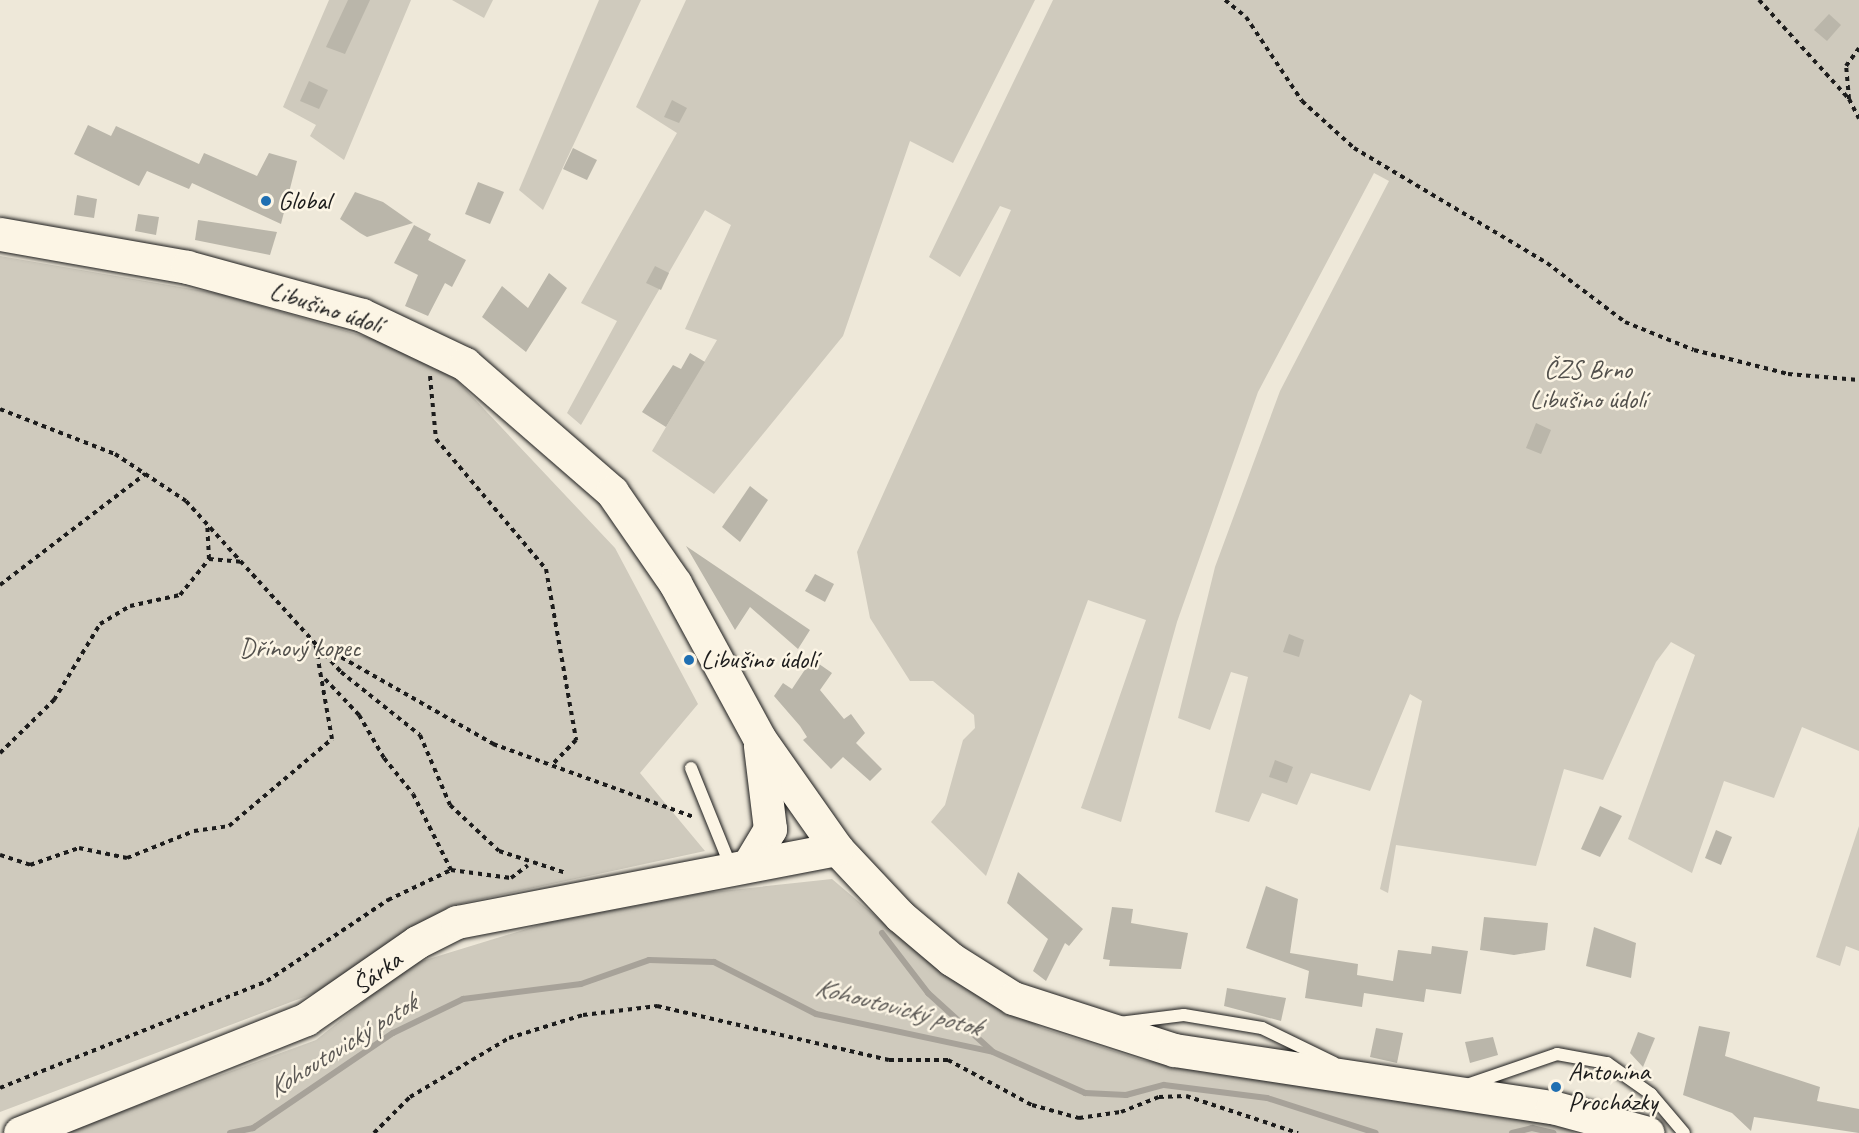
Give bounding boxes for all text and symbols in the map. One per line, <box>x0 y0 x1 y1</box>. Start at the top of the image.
place label: Global <box>278 185 331 217</box>
marker: Global <box>259 194 273 208</box>
street label: Libušino údolí <box>266 275 386 341</box>
park label: ČZS Brno Libušino údolí <box>1530 354 1646 416</box>
park label: Dřínový kopec <box>240 632 360 664</box>
place label: Libušino údolí <box>701 644 817 676</box>
marker: Libušino údolí <box>682 653 696 667</box>
street label: Šárka <box>346 944 408 1002</box>
water label: Kohoutovický potok <box>812 971 984 1043</box>
water label: Kohoutovický potok <box>262 987 422 1105</box>
place label: Antonína Procházky <box>1568 1056 1657 1118</box>
marker: Antonína Procházky <box>1549 1080 1563 1094</box>

